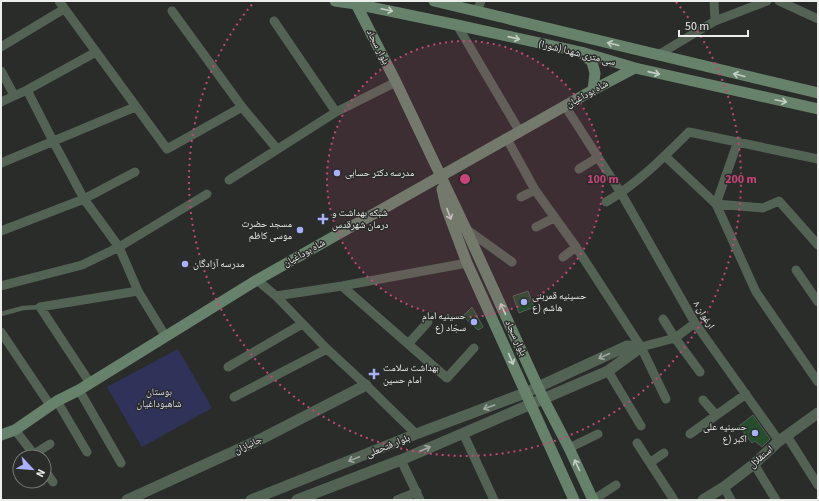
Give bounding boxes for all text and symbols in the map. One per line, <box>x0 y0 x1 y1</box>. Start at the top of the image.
one-way arrow <box>380 7 393 15</box>
scale bar <box>679 12 748 38</box>
text: 50 m <box>685 18 709 35</box>
street label: بلوار سجاد <box>363 27 393 67</box>
one-way arrow <box>508 34 521 42</box>
street label: سی متری شهدا (شورا) <box>537 37 617 69</box>
one-way arrow <box>607 40 620 47</box>
one-way arrow <box>647 69 660 77</box>
one-way arrow <box>733 71 746 78</box>
street label: شاه بوداغیان <box>563 76 611 111</box>
one-way arrow <box>774 98 787 106</box>
place label: مدرسه دکتر حسابی <box>345 166 415 180</box>
marker: مدرسه دکتر حسابی <box>332 168 342 178</box>
text: 100 m <box>587 171 619 188</box>
text: 200 m <box>725 171 757 188</box>
centre of rings <box>458 172 472 186</box>
place label: شبکه بهداشت و درمان شهرقدس <box>332 206 388 232</box>
one-way arrow <box>445 208 453 220</box>
marker: شبکه بهداشت و درمان شهرقدس <box>317 213 329 225</box>
place label: مسجد حضرت موسی کاظم <box>242 217 292 243</box>
marker: مسجد حضرت موسی کاظم <box>295 225 305 235</box>
street label: شاه بوداغیان <box>280 235 328 270</box>
place label: مدرسه آزادگان <box>193 257 245 271</box>
marker: مدرسه آزادگان <box>180 259 190 269</box>
place label: حسینیه قمربنی هاشم (ع <box>532 289 587 315</box>
marker: حسینیه قمربنی هاشم (ع <box>519 297 529 307</box>
street label: ارغوان ۸ <box>690 298 718 332</box>
one-way arrow <box>499 304 506 316</box>
place label: حسینیه امام سجّاد (ع <box>422 309 467 335</box>
marker: حسینیه امام سجّاد (ع <box>469 317 479 327</box>
street label: بلوار سجاد <box>502 318 530 358</box>
one-way arrow <box>507 353 515 365</box>
one-way arrow <box>598 353 610 360</box>
place label: بهداشت سلامت امام حسین <box>383 361 439 387</box>
marker: بهداشت سلامت امام حسین <box>368 368 380 380</box>
park label: بوستان شاهبوداغیان <box>136 385 182 411</box>
one-way arrow <box>483 404 495 412</box>
place label: حسینیه علی اکبر (ع <box>703 420 748 446</box>
marker: حسینیه علی اکبر (ع <box>750 428 760 438</box>
street label: بلوار فتحعلی <box>364 431 412 461</box>
street label: جانبازان <box>232 432 265 458</box>
street label: استقلال <box>746 442 776 472</box>
one-way arrow <box>418 445 430 453</box>
north arrow <box>12 449 52 489</box>
one-way arrow <box>349 455 361 463</box>
one-way arrow <box>573 459 580 471</box>
text: N <box>32 467 49 480</box>

